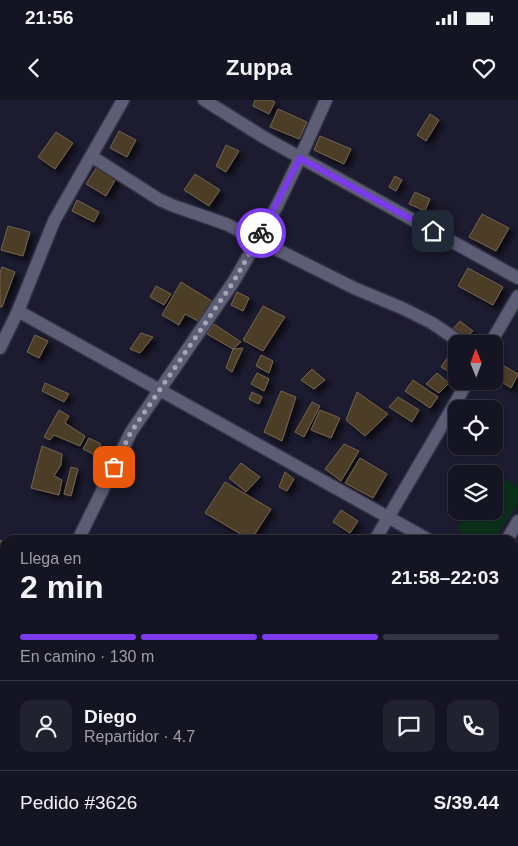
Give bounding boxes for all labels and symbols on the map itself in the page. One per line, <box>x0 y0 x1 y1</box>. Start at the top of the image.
courier <box>236 208 286 258</box>
pin <box>412 210 454 252</box>
north arrow <box>448 335 502 390</box>
pin <box>93 446 135 488</box>

